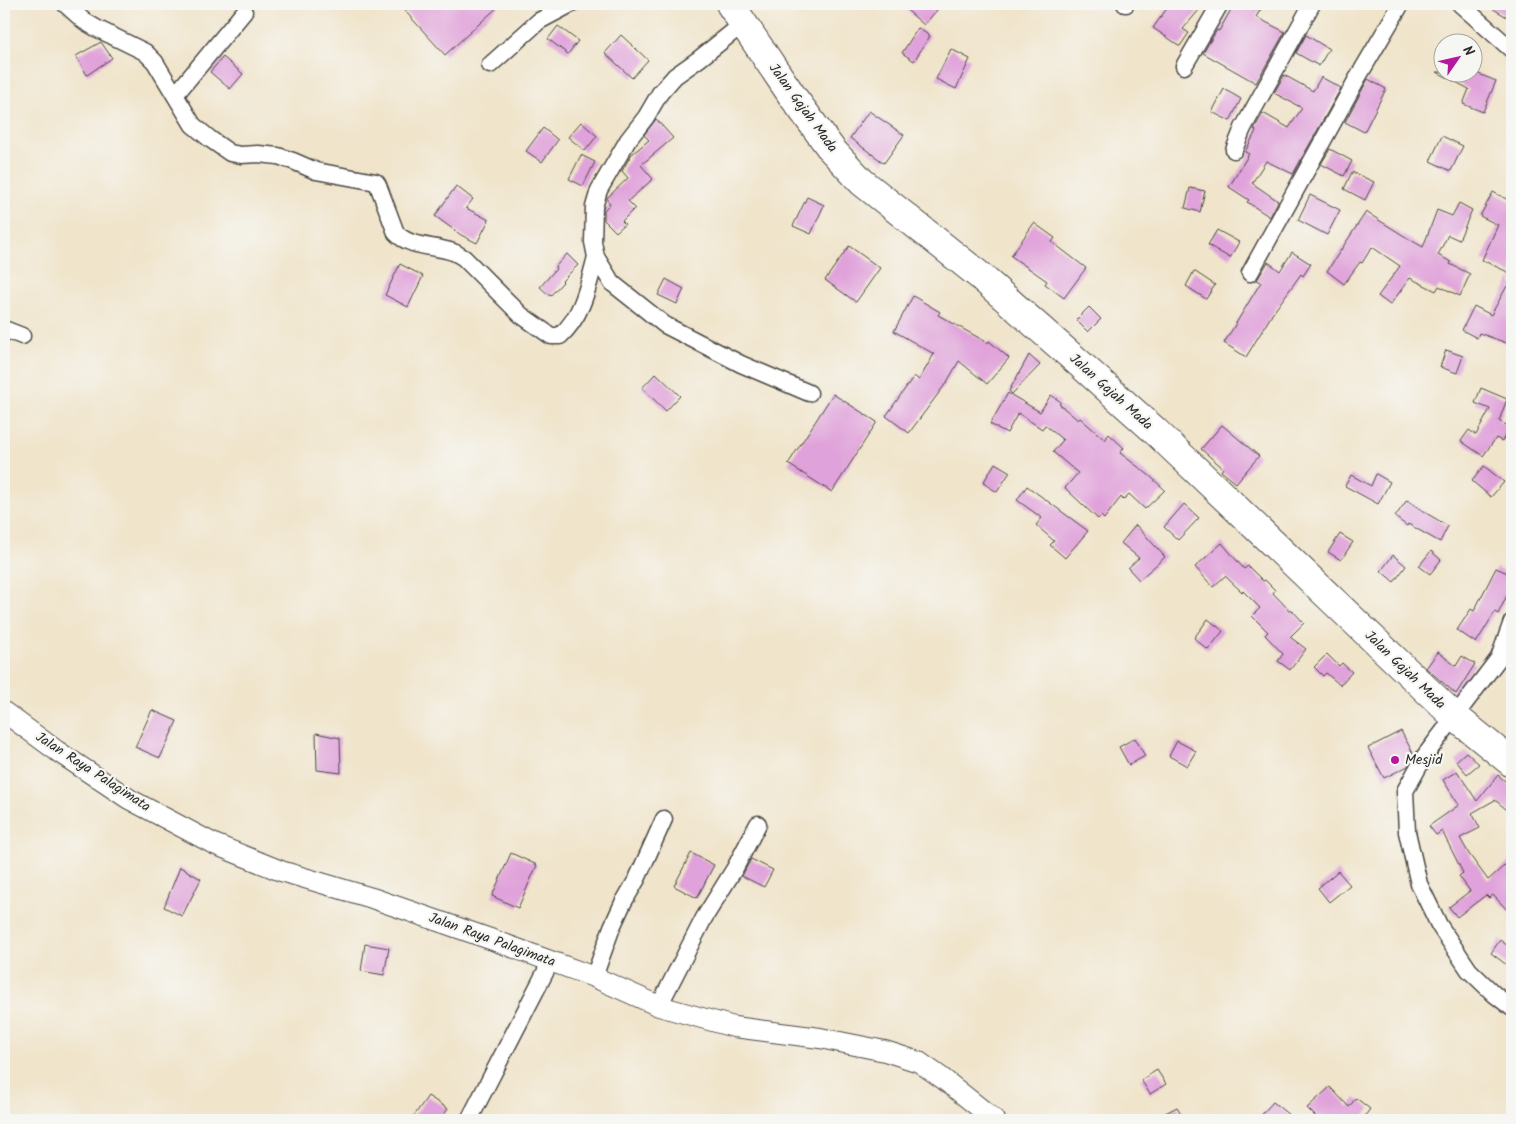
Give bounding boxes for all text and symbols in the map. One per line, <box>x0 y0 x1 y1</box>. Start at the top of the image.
north arrow <box>1434 32 1484 82</box>
text: N <box>1456 41 1480 61</box>
street label: Jalan Gajah Mada <box>763 59 843 157</box>
street label: Jalan Gajah Mada <box>1064 348 1158 436</box>
street label: Jalan Gajah Mada <box>1359 625 1451 715</box>
street label: Jalan Raya Palagimata <box>31 726 155 818</box>
place label: Mesjid <box>1405 749 1443 771</box>
marker: Mesjid <box>1389 754 1401 766</box>
street label: Jalan Raya Palagimata <box>425 907 559 973</box>

